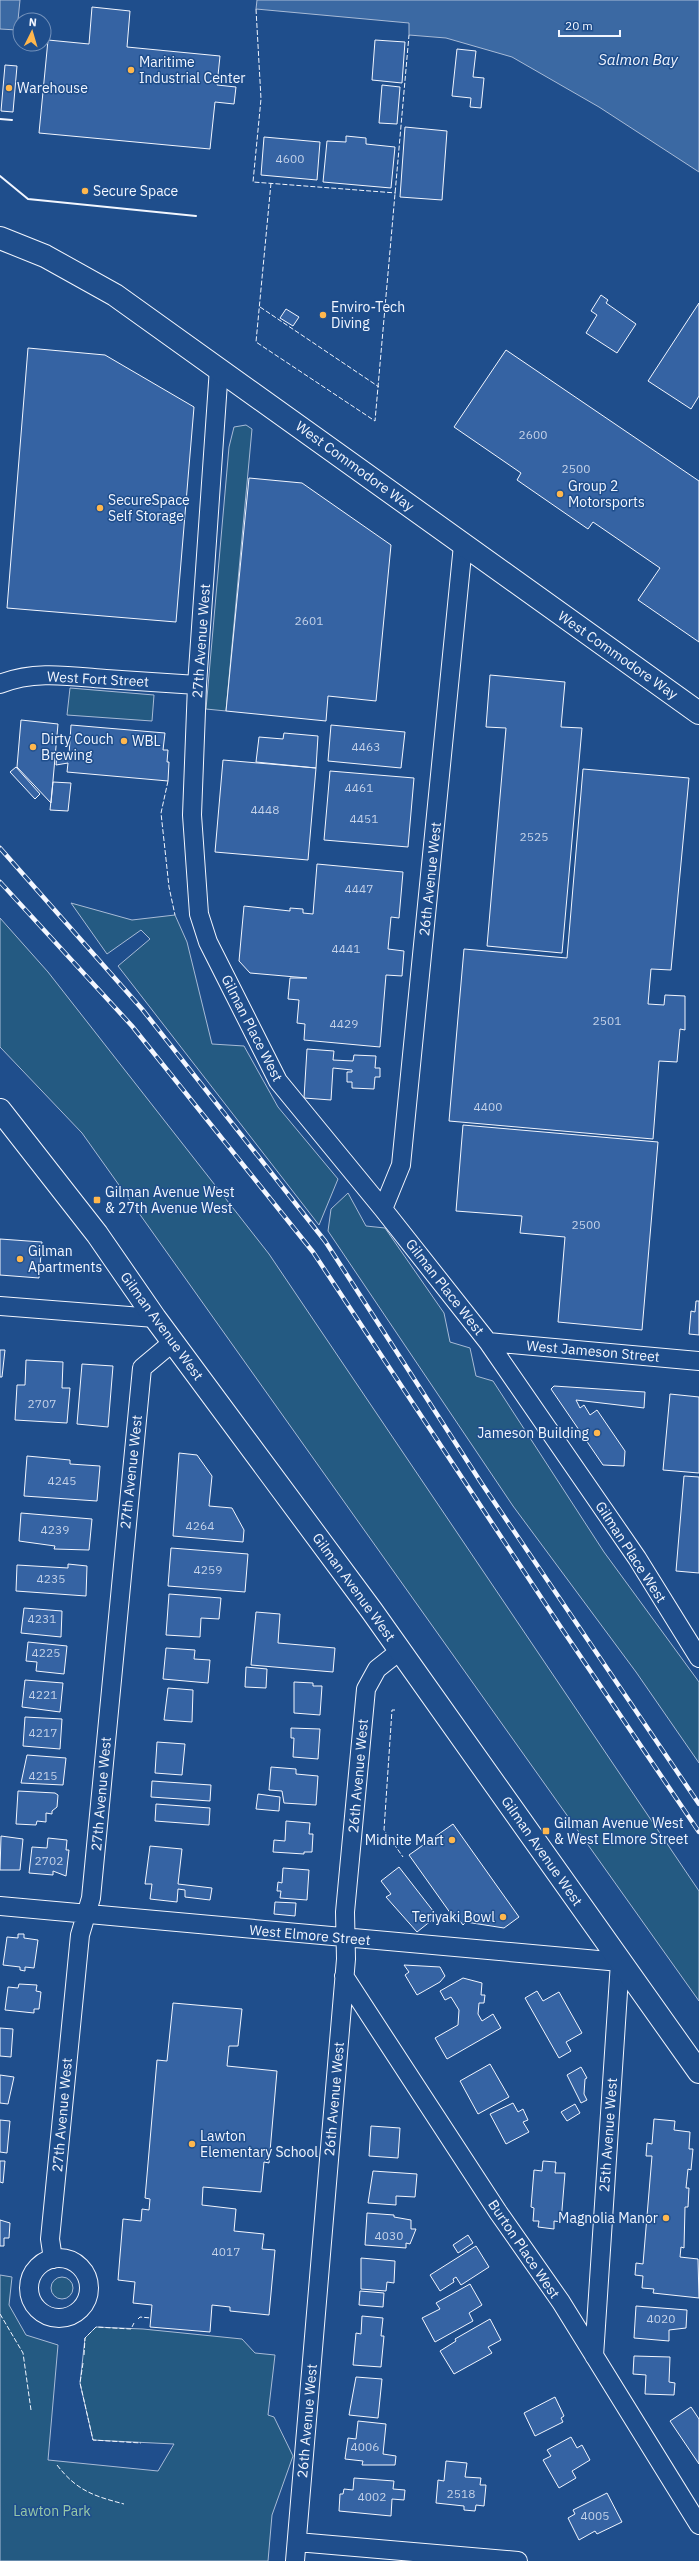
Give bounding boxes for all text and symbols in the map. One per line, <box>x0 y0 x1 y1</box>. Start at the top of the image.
north arrow <box>12 12 52 52</box>
scale bar <box>559 12 620 38</box>
text: N <box>28 15 37 29</box>
text: 20 m <box>565 18 593 33</box>
water label: Salmon Bay <box>598 50 679 69</box>
place label: Maritime Industrial Center <box>139 53 246 87</box>
marker: Maritime Industrial Center <box>126 65 136 75</box>
place label: Warehouse <box>17 79 88 97</box>
marker: Warehouse <box>4 83 14 93</box>
house number: 4600 <box>276 151 304 166</box>
place label: Secure Space <box>93 182 179 200</box>
marker: Secure Space <box>80 186 90 196</box>
place label: Enviro-Tech Diving <box>331 298 405 332</box>
marker: Enviro-Tech Diving <box>318 310 328 320</box>
street label: West Commodore Way <box>292 417 418 515</box>
house number: 2600 <box>519 427 547 442</box>
house number: 2500 <box>562 461 590 476</box>
place label: Group 2 Motorsports <box>568 477 645 511</box>
marker: Group 2 Motorsports <box>555 489 565 499</box>
place label: SecureSpace Self Storage <box>108 491 190 525</box>
marker: SecureSpace Self Storage <box>95 503 105 513</box>
street label: 27th Avenue West <box>188 583 214 699</box>
street label: West Commodore Way <box>554 607 682 703</box>
house number: 2601 <box>295 613 323 628</box>
street label: West Fort Street <box>47 667 149 691</box>
place label: Dirty Couch Brewing <box>41 730 114 764</box>
place label: WBL <box>132 732 161 750</box>
marker: WBL <box>119 736 129 746</box>
house number: 4463 <box>352 739 380 754</box>
marker: Dirty Couch Brewing <box>28 742 38 752</box>
house number: 4461 <box>345 780 373 795</box>
house number: 4448 <box>251 802 279 817</box>
house number: 4451 <box>350 811 378 826</box>
street label: 26th Avenue West <box>415 821 445 937</box>
house number: 2525 <box>520 829 548 844</box>
house number: 4447 <box>345 881 373 896</box>
house number: 4441 <box>332 941 360 956</box>
street label: Gilman Place West <box>217 972 287 1084</box>
house number: 2501 <box>593 1013 621 1028</box>
house number: 4429 <box>330 1016 358 1031</box>
house number: 4400 <box>474 1099 502 1114</box>
place label: Gilman Avenue West & 27th Avenue West <box>105 1183 235 1217</box>
marker: Gilman Avenue West & 27th Avenue West <box>92 1195 102 1205</box>
house number: 2500 <box>572 1217 600 1232</box>
street label: Gilman Place West <box>402 1235 488 1339</box>
place label: Gilman Apartments <box>28 1242 102 1276</box>
marker: Gilman Apartments <box>15 1254 25 1264</box>
street label: Gilman Avenue West <box>117 1268 207 1384</box>
street label: West Jameson Street <box>526 1336 660 1366</box>
house number: 2707 <box>28 1396 56 1411</box>
street label: 27th Avenue West <box>116 1414 146 1530</box>
place label: Jameson Building <box>477 1424 590 1442</box>
marker: Jameson Building <box>592 1428 602 1438</box>
house number: 4245 <box>48 1473 76 1488</box>
street label: Gilman Place West <box>592 1498 671 1606</box>
house number: 4264 <box>186 1518 214 1533</box>
house number: 4239 <box>41 1522 69 1537</box>
street label: Gilman Avenue West <box>309 1529 399 1645</box>
house number: 4259 <box>194 1562 222 1577</box>
house number: 4235 <box>37 1571 65 1586</box>
house number: 4231 <box>28 1611 56 1626</box>
house number: 4225 <box>32 1645 60 1660</box>
house number: 4221 <box>29 1687 57 1702</box>
street label: 26th Avenue West <box>344 1718 372 1834</box>
house number: 4217 <box>29 1725 57 1740</box>
street label: 27th Avenue West <box>87 1736 115 1852</box>
house number: 4215 <box>29 1768 57 1783</box>
street label: Gilman Avenue West <box>497 1793 587 1909</box>
place label: Gilman Avenue West & West Elmore Street <box>554 1814 688 1848</box>
marker: Gilman Avenue West & West Elmore Street <box>541 1826 551 1836</box>
place label: Midnite Mart <box>365 1831 444 1849</box>
marker: Midnite Mart <box>447 1835 457 1845</box>
house number: 2702 <box>35 1853 63 1868</box>
place label: Teriyaki Bowl <box>412 1908 495 1926</box>
marker: Teriyaki Bowl <box>498 1912 508 1922</box>
street label: West Elmore Street <box>249 1921 371 1949</box>
street label: 26th Avenue West <box>320 2041 348 2157</box>
street label: 27th Avenue West <box>48 2057 76 2173</box>
street label: 25th Avenue West <box>595 2077 621 2193</box>
place label: Lawton Elementary School <box>200 2127 318 2161</box>
marker: Lawton Elementary School <box>187 2139 197 2149</box>
street label: Burton Place West <box>484 2196 564 2302</box>
place label: Magnolia Manor <box>558 2209 658 2227</box>
marker: Magnolia Manor <box>661 2213 671 2223</box>
house number: 4030 <box>375 2228 403 2243</box>
house number: 4017 <box>212 2244 240 2259</box>
house number: 4020 <box>647 2311 675 2326</box>
street label: 26th Avenue West <box>293 2363 321 2479</box>
house number: 4006 <box>351 2439 379 2454</box>
house number: 2518 <box>447 2486 475 2501</box>
house number: 4002 <box>358 2489 386 2504</box>
park label: Lawton Park <box>13 2502 91 2520</box>
house number: 4005 <box>581 2508 609 2523</box>

